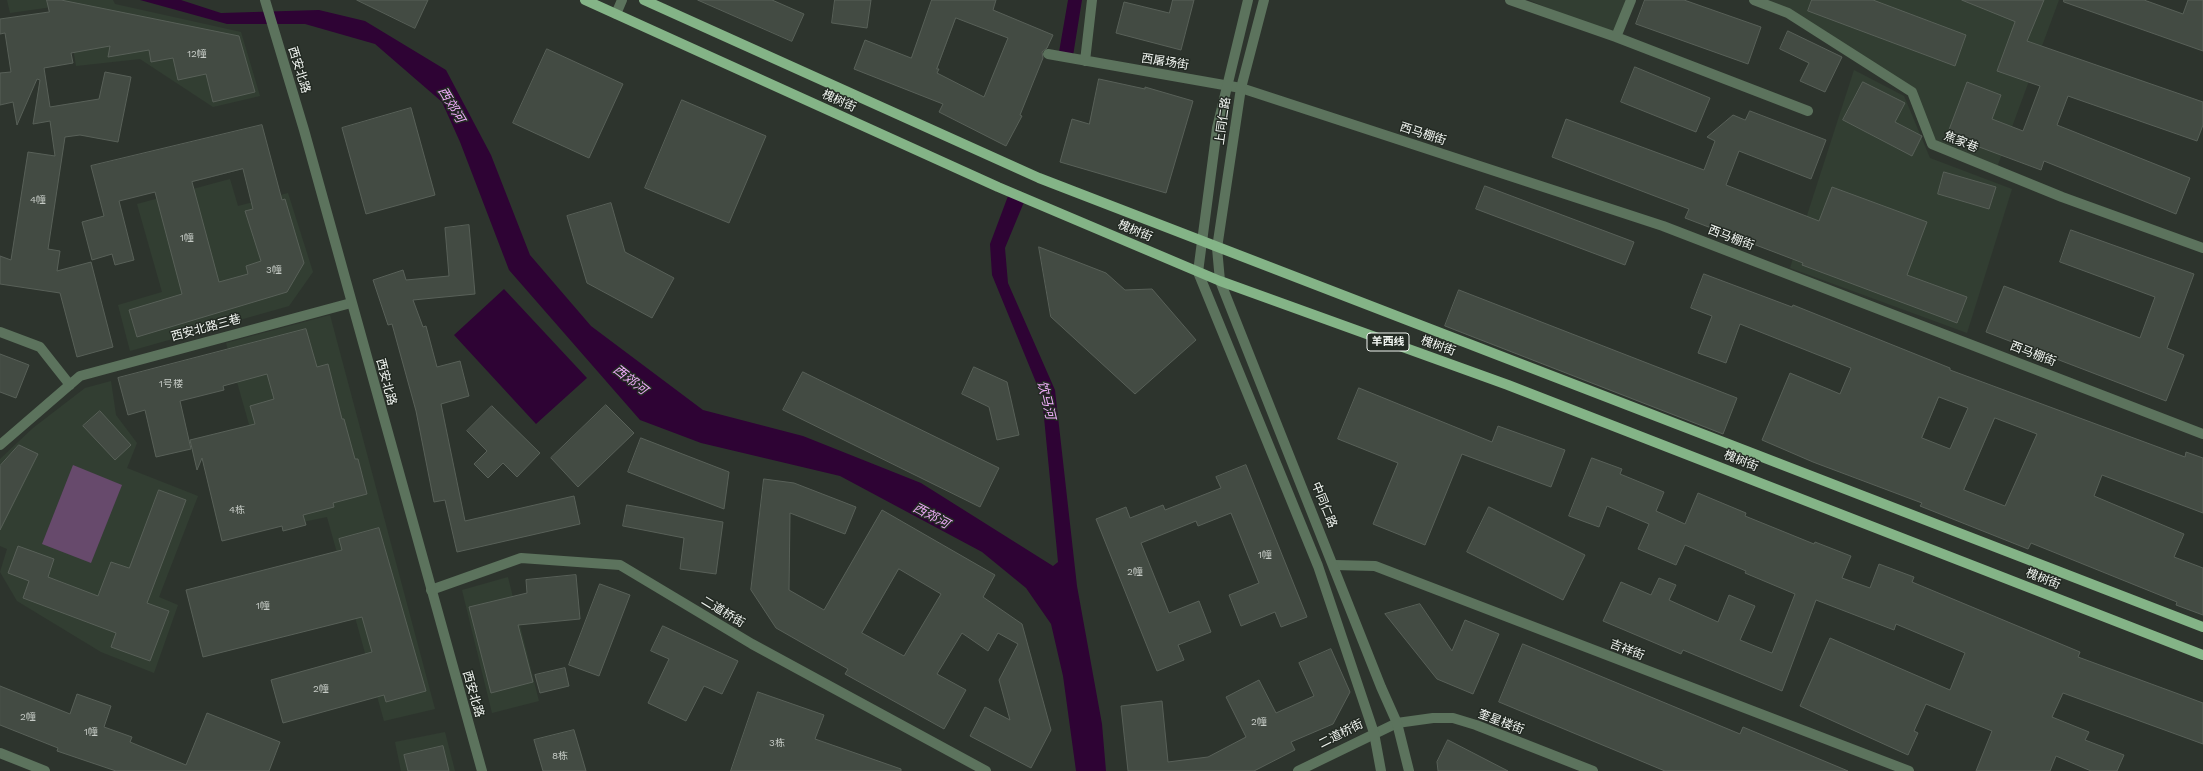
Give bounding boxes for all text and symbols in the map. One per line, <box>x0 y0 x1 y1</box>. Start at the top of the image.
street label: 西安北路 <box>285 45 313 95</box>
house number: 12幢 <box>187 48 207 60</box>
street label: 西屠场街 <box>1140 51 1190 73</box>
water label: 西郊河 <box>434 84 468 126</box>
street label: 槐树街 <box>820 87 858 115</box>
street label: 上同仁路 <box>1213 96 1233 146</box>
street label: 西马棚街 <box>1398 120 1448 148</box>
street label: 焦家巷 <box>1942 129 1980 155</box>
house number: 4幢 <box>30 194 46 206</box>
street label: 槐树街 <box>1116 217 1154 245</box>
street label: 西马棚街 <box>1706 223 1756 253</box>
house number: 1幢 <box>180 232 194 244</box>
house number: 3幢 <box>266 264 282 276</box>
street label: 西安北路三巷 <box>169 312 243 344</box>
road number: 羊西线 <box>1367 333 1409 351</box>
street label: 槐树街 <box>1419 333 1457 359</box>
street label: 西马棚街 <box>2008 339 2058 369</box>
street label: 西安北路 <box>373 357 399 407</box>
water label: 西郊河 <box>610 362 650 398</box>
house number: 1号楼 <box>159 378 183 390</box>
water label: 饮马河 <box>1034 379 1058 421</box>
street label: 槐树街 <box>1722 448 1760 474</box>
street label: 中同仁路 <box>1308 480 1340 530</box>
water label: 西郊河 <box>910 500 952 532</box>
house number: 4栋 <box>229 504 245 516</box>
house number: 1幢 <box>1258 549 1272 561</box>
house number: 2幢 <box>1127 566 1143 578</box>
street label: 槐树街 <box>2024 566 2062 592</box>
street label: 二道桥街 <box>699 593 747 631</box>
house number: 1幢 <box>256 600 270 612</box>
street label: 吉祥街 <box>1608 637 1646 663</box>
street label: 西安北路 <box>459 669 487 719</box>
house number: 2幢 <box>313 683 329 695</box>
street label: 奎星楼街 <box>1476 707 1526 737</box>
house number: 2幢 <box>20 711 36 723</box>
house number: 2幢 <box>1251 716 1267 728</box>
street label: 二道桥街 <box>1316 717 1366 751</box>
house number: 1幢 <box>84 726 98 738</box>
house number: 3栋 <box>769 737 785 749</box>
house number: 8栋 <box>552 750 568 762</box>

